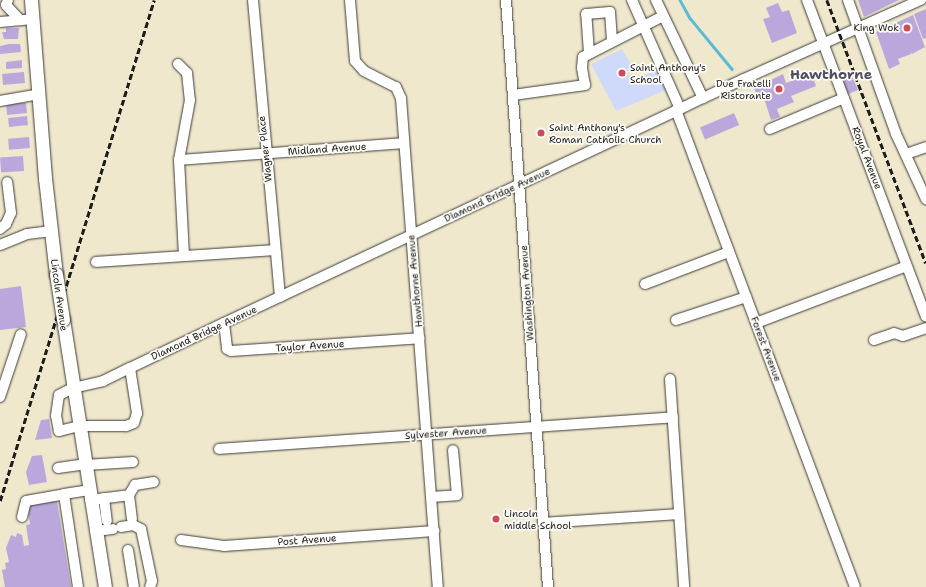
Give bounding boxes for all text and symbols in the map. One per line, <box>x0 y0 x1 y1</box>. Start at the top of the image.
place label: King Wok <box>853 22 899 34</box>
marker: King Wok <box>902 23 912 33</box>
place label: Saint Anthony's School <box>630 61 706 84</box>
district label: Hawthorne <box>790 66 872 82</box>
marker: Saint Anthony's School <box>617 68 627 78</box>
place label: Due Fratelli Ristorante <box>716 77 771 100</box>
marker: Due Fratelli Ristorante <box>774 84 784 94</box>
street label: Wagner Place <box>256 115 274 183</box>
place label: Saint Anthony's Roman Catholic Church <box>549 121 662 144</box>
street label: Royal Avenue <box>850 125 884 191</box>
marker: Saint Anthony's Roman Catholic Church <box>536 128 546 138</box>
street label: Midland Avenue <box>287 140 367 158</box>
street label: Diamond Bridge Avenue <box>442 165 552 225</box>
street label: Hawthorne Avenue <box>405 234 425 328</box>
street label: Washington Avenue <box>518 245 536 341</box>
street label: Lincoln Avenue <box>48 258 70 332</box>
street label: Diamond Bridge Avenue <box>149 303 259 363</box>
street label: Forest Avenue <box>748 315 784 383</box>
street label: Taylor Avenue <box>275 338 345 354</box>
street label: Sylvester Avenue <box>405 424 487 442</box>
place label: Lincoln middle School <box>504 507 571 530</box>
marker: Lincoln middle School <box>491 514 501 524</box>
street label: Post Avenue <box>277 532 337 548</box>

